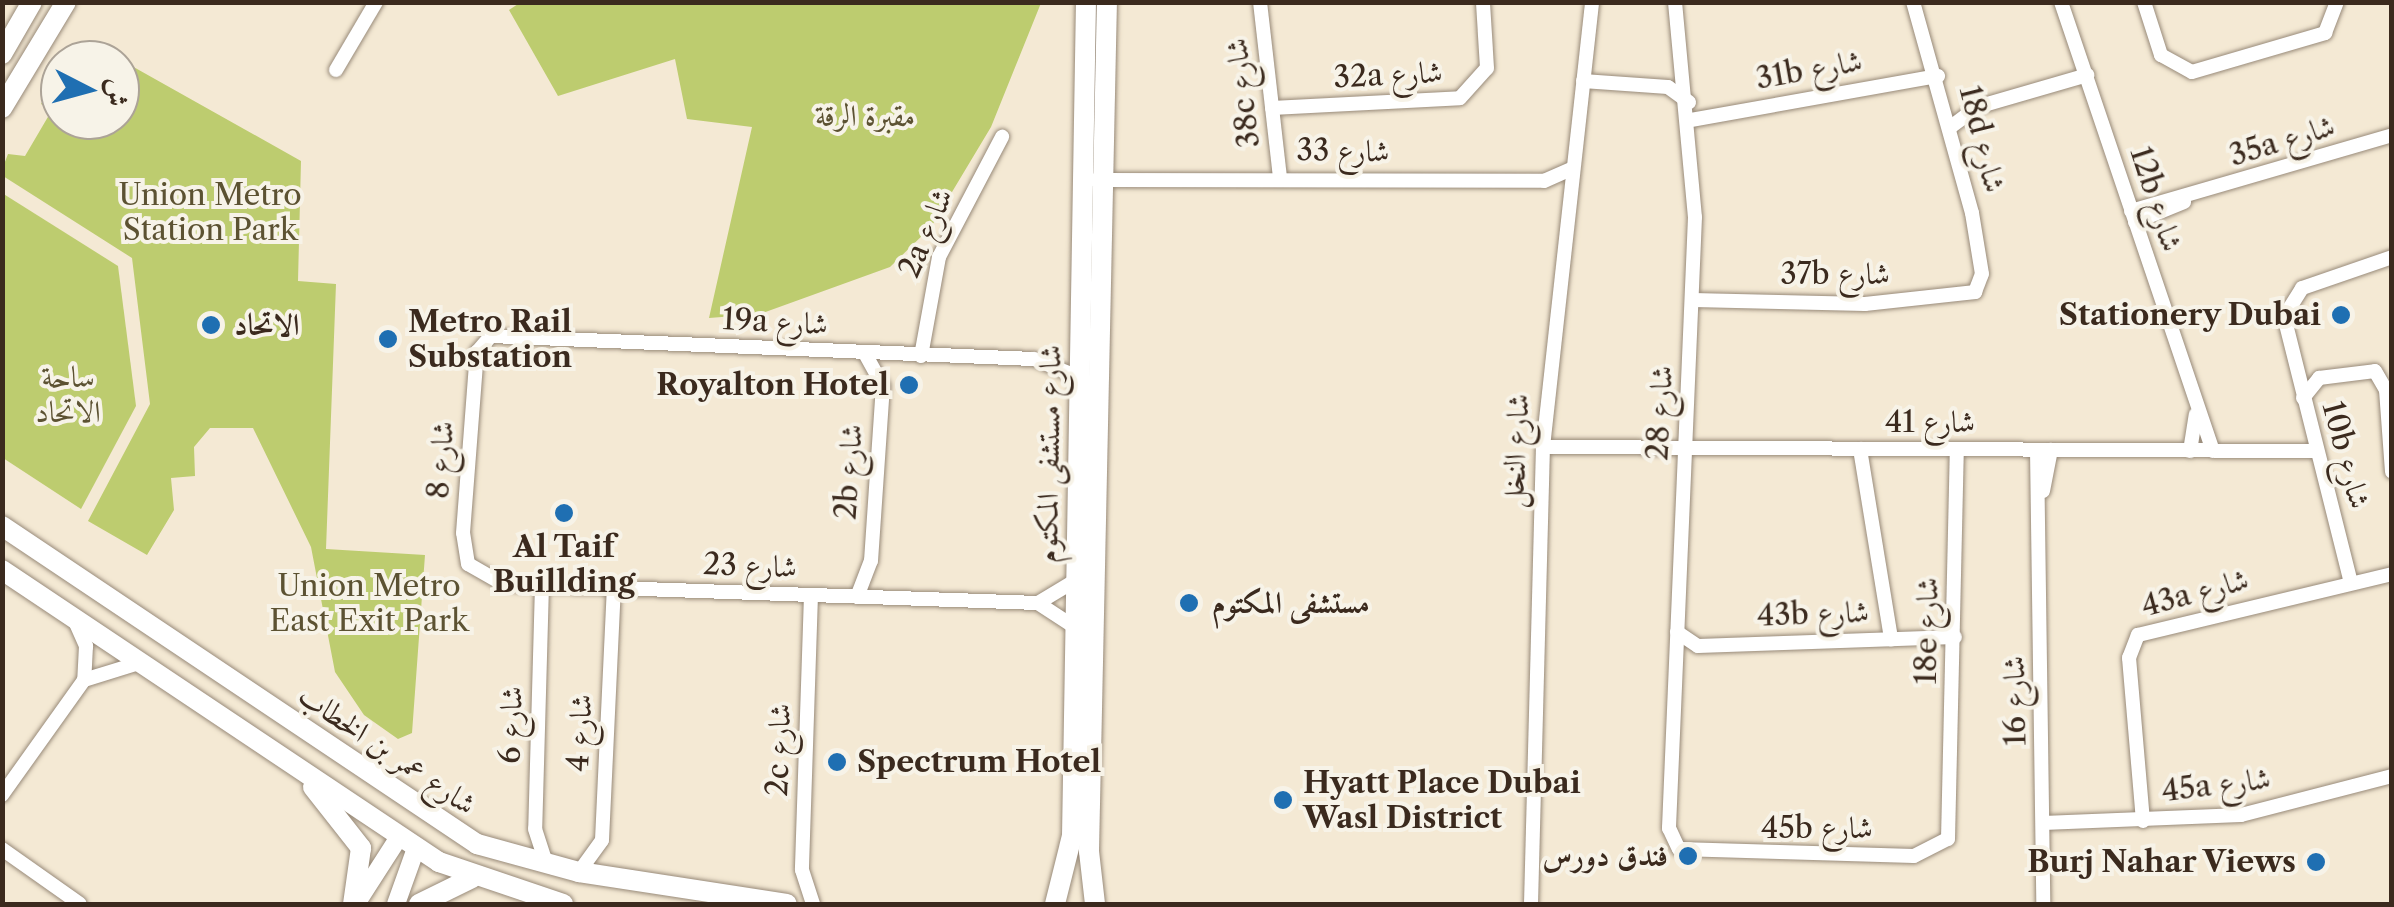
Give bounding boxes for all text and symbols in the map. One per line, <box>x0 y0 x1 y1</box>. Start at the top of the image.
street label: 38c شارع <box>1218 36 1268 150</box>
north arrow <box>40 40 140 140</box>
street label: 31b شارع <box>1753 43 1865 97</box>
street label: 32a شارع <box>1332 54 1444 96</box>
text: ش <box>99 77 136 109</box>
street label: 18d شارع <box>1951 82 2013 196</box>
park label: مقبرة الرقة <box>815 98 915 134</box>
street label: 35a شارع <box>2225 108 2339 174</box>
street label: شارع 33 <box>1296 132 1390 170</box>
street label: 12b شارع <box>2122 142 2190 256</box>
park label: Union Metro Station Park <box>118 177 302 248</box>
street label: 2a شارع <box>891 183 961 283</box>
street label: 37b شارع <box>1780 256 1890 292</box>
place label: Stationery Dubai <box>2058 297 2321 333</box>
street label: 19a شارع <box>721 301 829 343</box>
place label: Metro Rail Substation <box>408 304 572 374</box>
marker: Stationery Dubai <box>2330 304 2352 326</box>
place label: الاتحاد <box>234 307 299 343</box>
marker: الاتحاد <box>198 312 224 338</box>
marker: Metro Rail Substation <box>377 328 399 350</box>
street label: شارع مستشفى المكتوم <box>1029 345 1069 563</box>
park label: ساحة الاتحاد <box>35 359 101 430</box>
street label: شارع 28 <box>1640 365 1680 461</box>
place label: Royalton Hotel <box>656 367 889 403</box>
marker: Royalton Hotel <box>898 374 920 396</box>
street label: شارع النخل <box>1495 393 1537 509</box>
street label: 10b شارع <box>2314 397 2378 513</box>
street label: شارع 41 <box>1885 404 1975 440</box>
street label: شارع 8 <box>420 420 462 500</box>
street label: 2b شارع <box>828 423 870 521</box>
marker: Al Taif Buillding <box>553 502 575 524</box>
place label: Al Taif Buillding <box>493 529 635 600</box>
street label: شارع 23 <box>702 546 798 586</box>
street label: 43a شارع <box>2137 561 2253 625</box>
park label: Union Metro East Exit Park <box>269 568 469 638</box>
street label: 18e شارع <box>1908 577 1946 685</box>
place label: مستشفى المكتوم <box>1212 585 1370 621</box>
marker: مستشفى المكتوم <box>1176 590 1202 616</box>
street label: 43b شارع <box>1756 594 1870 634</box>
street label: شارع 16 <box>1996 656 2034 746</box>
street label: شارع عمر بن الخطاب <box>291 677 483 823</box>
street label: شارع 6 <box>492 686 530 764</box>
street label: شارع 4 <box>560 693 600 773</box>
street label: 2c شارع <box>759 703 799 797</box>
place label: Spectrum Hotel <box>857 744 1101 780</box>
marker: Spectrum Hotel <box>826 751 848 773</box>
street label: 45a شارع <box>2159 760 2273 810</box>
place label: Hyatt Place Dubai Wasl District <box>1303 765 1581 836</box>
marker: Hyatt Place Dubai Wasl District <box>1272 789 1294 811</box>
street label: 45b شارع <box>1761 810 1873 846</box>
place label: فندق دورس <box>1542 838 1668 874</box>
place label: Burj Nahar Views <box>2026 844 2296 880</box>
marker: فندق دورس <box>1677 845 1699 867</box>
marker: Burj Nahar Views <box>2305 851 2327 873</box>

